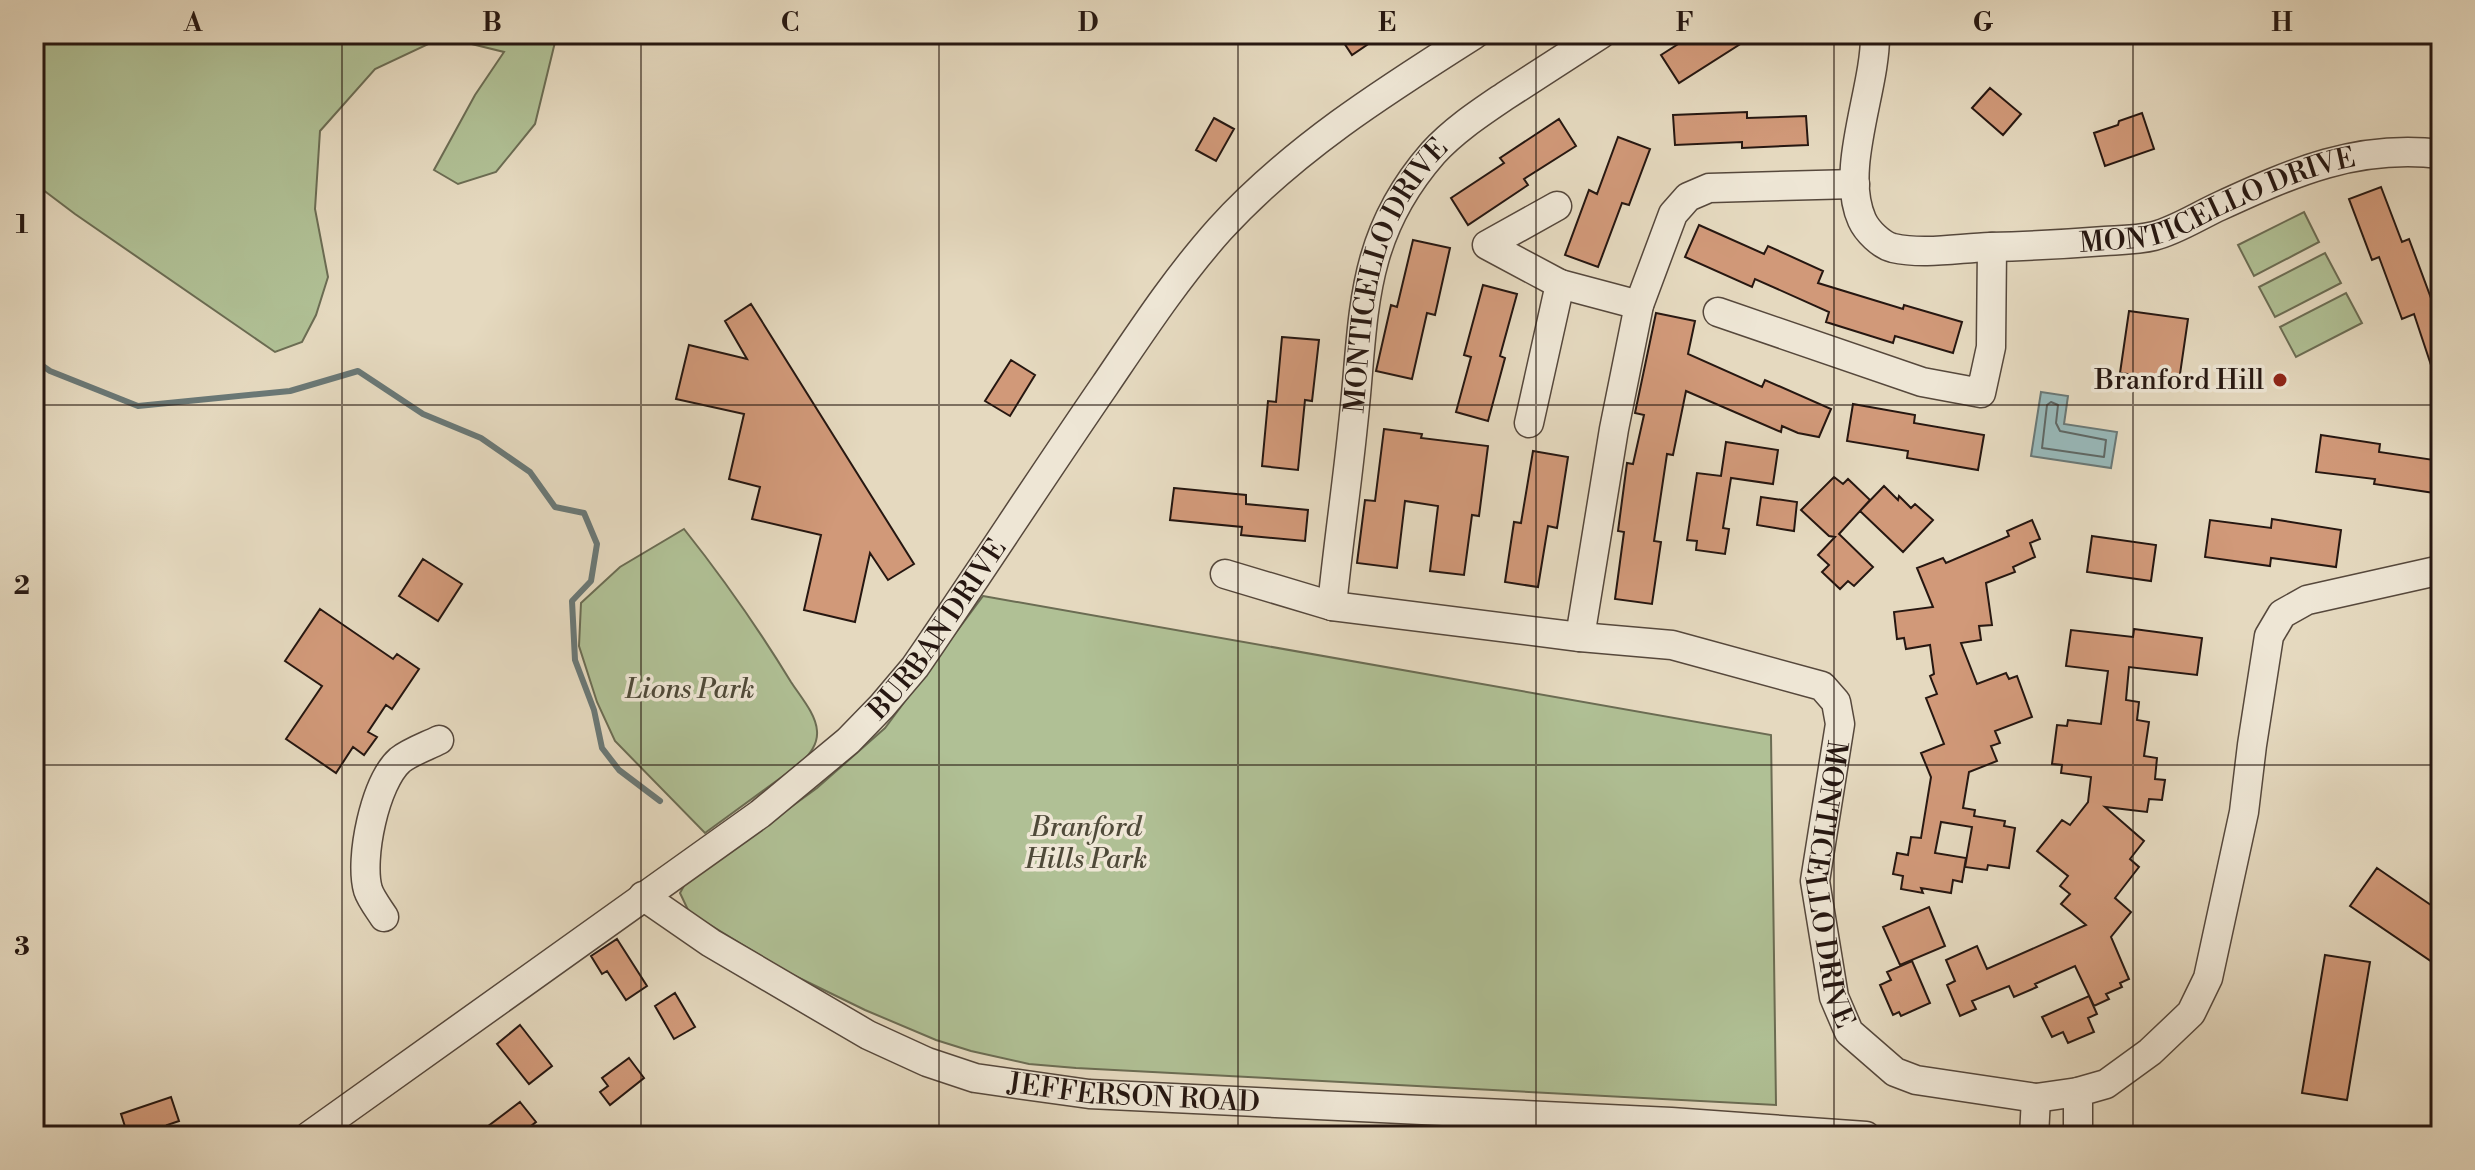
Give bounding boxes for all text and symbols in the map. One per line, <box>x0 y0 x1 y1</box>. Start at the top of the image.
text: A <box>183 7 203 39</box>
text: B <box>482 7 502 39</box>
text: C <box>781 7 799 39</box>
text: D <box>1078 7 1098 39</box>
text: E <box>1378 7 1396 39</box>
text: F <box>1676 7 1694 39</box>
text: G <box>1973 7 1994 39</box>
text: H <box>2271 7 2293 39</box>
street label: MONTICELLO DRIVE <box>1337 131 1455 414</box>
street label: MONTICELLO DRIVE <box>2078 140 2359 260</box>
text: 1 <box>16 209 29 241</box>
place label: Branford Hill <box>2093 363 2264 398</box>
marker: Branford Hill <box>2271 371 2289 389</box>
street label: BURBAN DRIVE <box>860 532 1014 728</box>
text: 2 <box>14 570 30 602</box>
park label: Lions Park <box>624 672 755 707</box>
street label: MONTICELLO DRIVE <box>1797 738 1863 1034</box>
park label: Branford Hills Park <box>1024 810 1147 877</box>
text: 3 <box>14 931 30 963</box>
street label: JEFFERSON ROAD <box>1005 1065 1261 1120</box>

